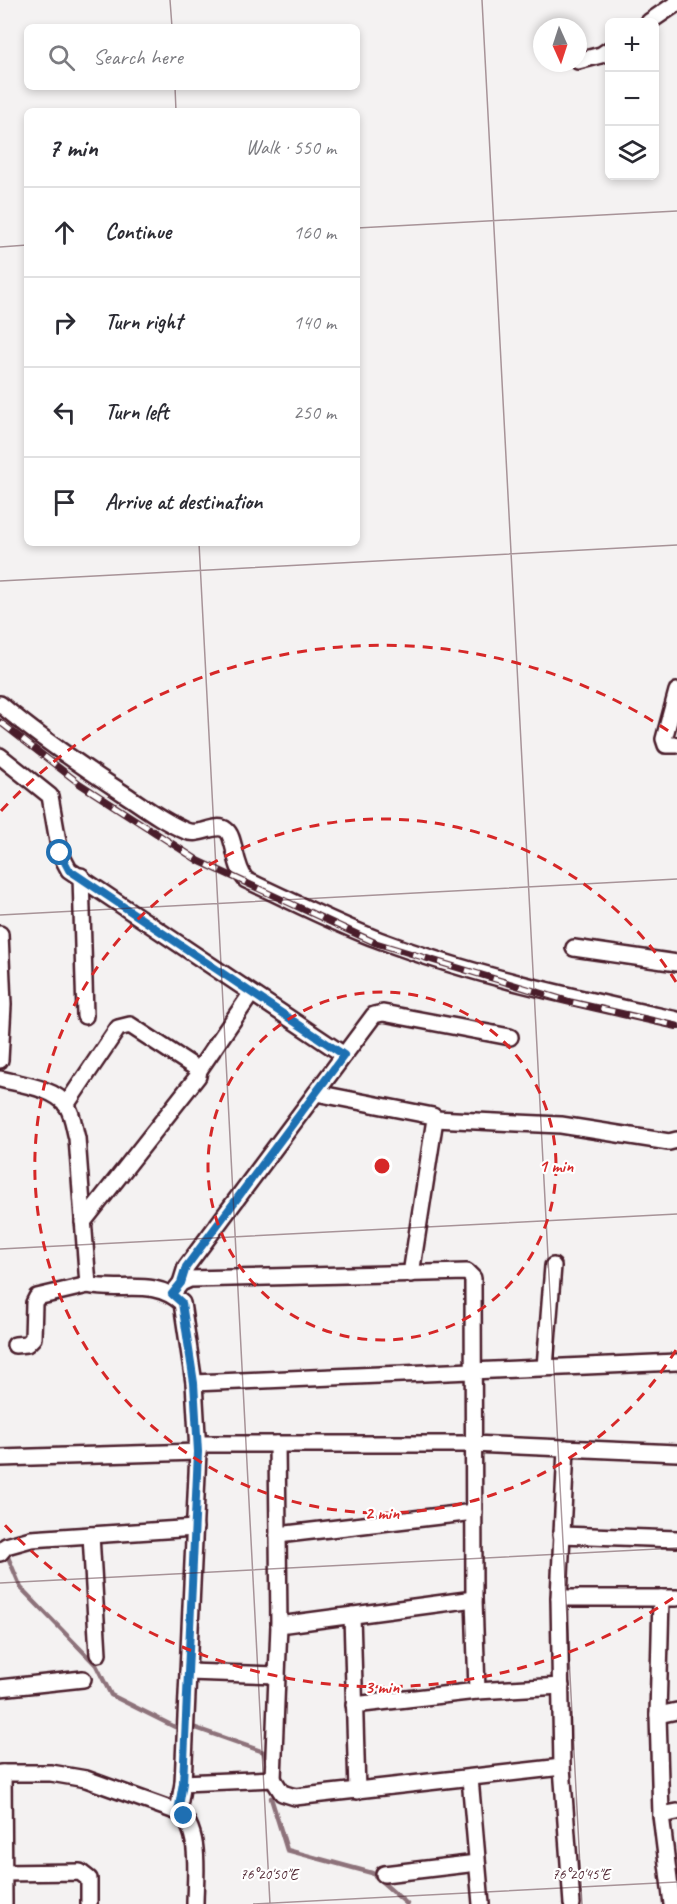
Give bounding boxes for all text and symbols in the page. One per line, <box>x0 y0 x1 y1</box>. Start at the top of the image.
north arrow <box>533 18 587 72</box>
map controls <box>605 18 659 180</box>
button: + <box>605 18 659 72</box>
search box <box>24 24 360 90</box>
icon: search <box>45 41 78 74</box>
text: Search here <box>93 43 183 71</box>
button: − <box>605 72 659 126</box>
button: layers <box>605 126 659 180</box>
text: 7 min <box>48 131 98 164</box>
text: Walk · 550 m <box>246 135 336 160</box>
icon: ahead <box>48 216 81 249</box>
text: Continue <box>105 218 171 246</box>
text: 160 m <box>293 220 336 245</box>
icon: right <box>48 306 81 339</box>
text: Turn right <box>105 308 182 336</box>
text: 140 m <box>293 310 336 335</box>
icon: left <box>48 396 81 429</box>
text: Turn left <box>105 398 169 426</box>
text: 250 m <box>293 400 336 425</box>
icon: arrive <box>48 486 81 519</box>
text: Arrive at destination <box>105 488 262 516</box>
route start <box>46 839 72 865</box>
text: 1 min <box>539 1155 574 1177</box>
centre of rings <box>372 1156 392 1176</box>
text: 2 min <box>365 1502 400 1524</box>
text: 3 min <box>365 1676 400 1698</box>
route end <box>170 1802 196 1828</box>
text: 76°20'50"E <box>240 1865 300 1884</box>
text: 76°20'45"E <box>552 1865 612 1884</box>

